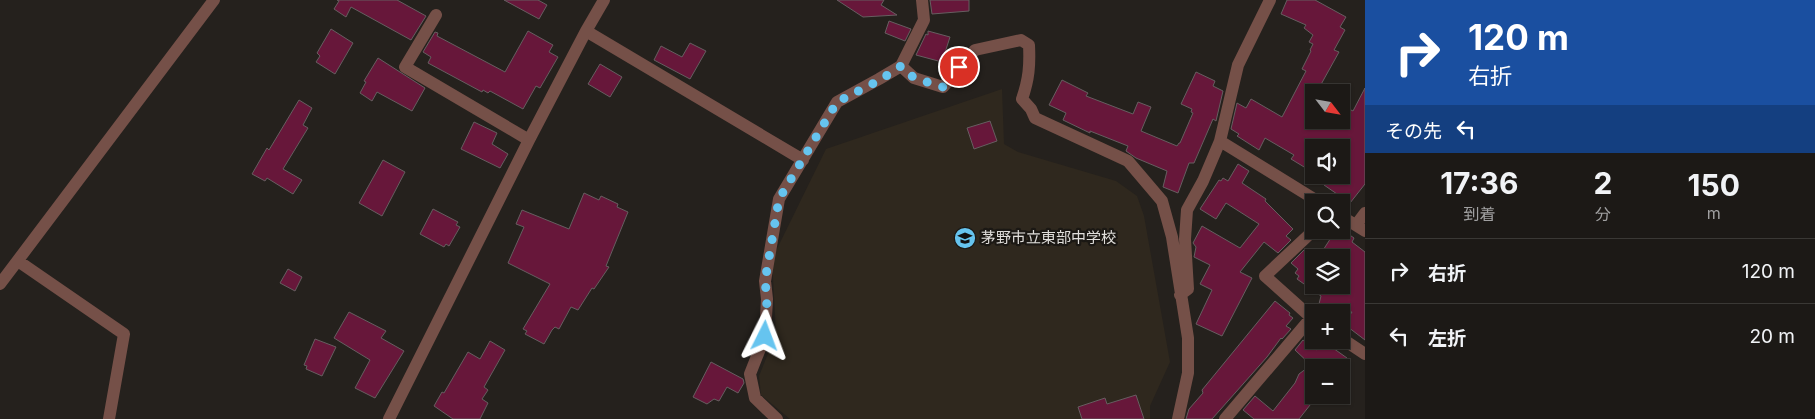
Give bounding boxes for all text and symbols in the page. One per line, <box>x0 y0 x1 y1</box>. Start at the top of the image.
text: 120 m <box>1468 16 1569 58</box>
icon: right <box>1385 20 1450 85</box>
pin <box>938 46 980 88</box>
icon: arrive <box>945 53 973 81</box>
text: 右折 <box>1468 63 1512 89</box>
north arrow <box>1305 84 1350 129</box>
map controls <box>1305 84 1350 404</box>
icon: left <box>1452 115 1480 143</box>
text: その先 <box>1385 120 1442 143</box>
button: sound <box>1305 139 1350 184</box>
text: 17:36 <box>1440 165 1518 201</box>
text: 2 <box>1594 165 1612 201</box>
text: 150 <box>1688 167 1740 203</box>
button: search <box>1305 194 1350 239</box>
text: m <box>1707 203 1721 223</box>
text: 到着 <box>1463 204 1495 224</box>
text: 分 <box>1595 204 1611 224</box>
school or university icon: 茅野市立東部中学校 <box>953 226 977 250</box>
place label: 茅野市立東部中学校 <box>981 228 1116 247</box>
button: layers <box>1305 249 1350 294</box>
icon: right <box>1385 257 1413 285</box>
text: 120 m <box>1742 260 1795 283</box>
text: 右折 <box>1428 262 1466 285</box>
button: + <box>1305 304 1350 349</box>
position arrow <box>738 309 790 361</box>
icon: left <box>1385 322 1413 350</box>
text: 20 m <box>1749 325 1795 348</box>
text: 左折 <box>1428 327 1466 350</box>
button: − <box>1305 359 1350 404</box>

